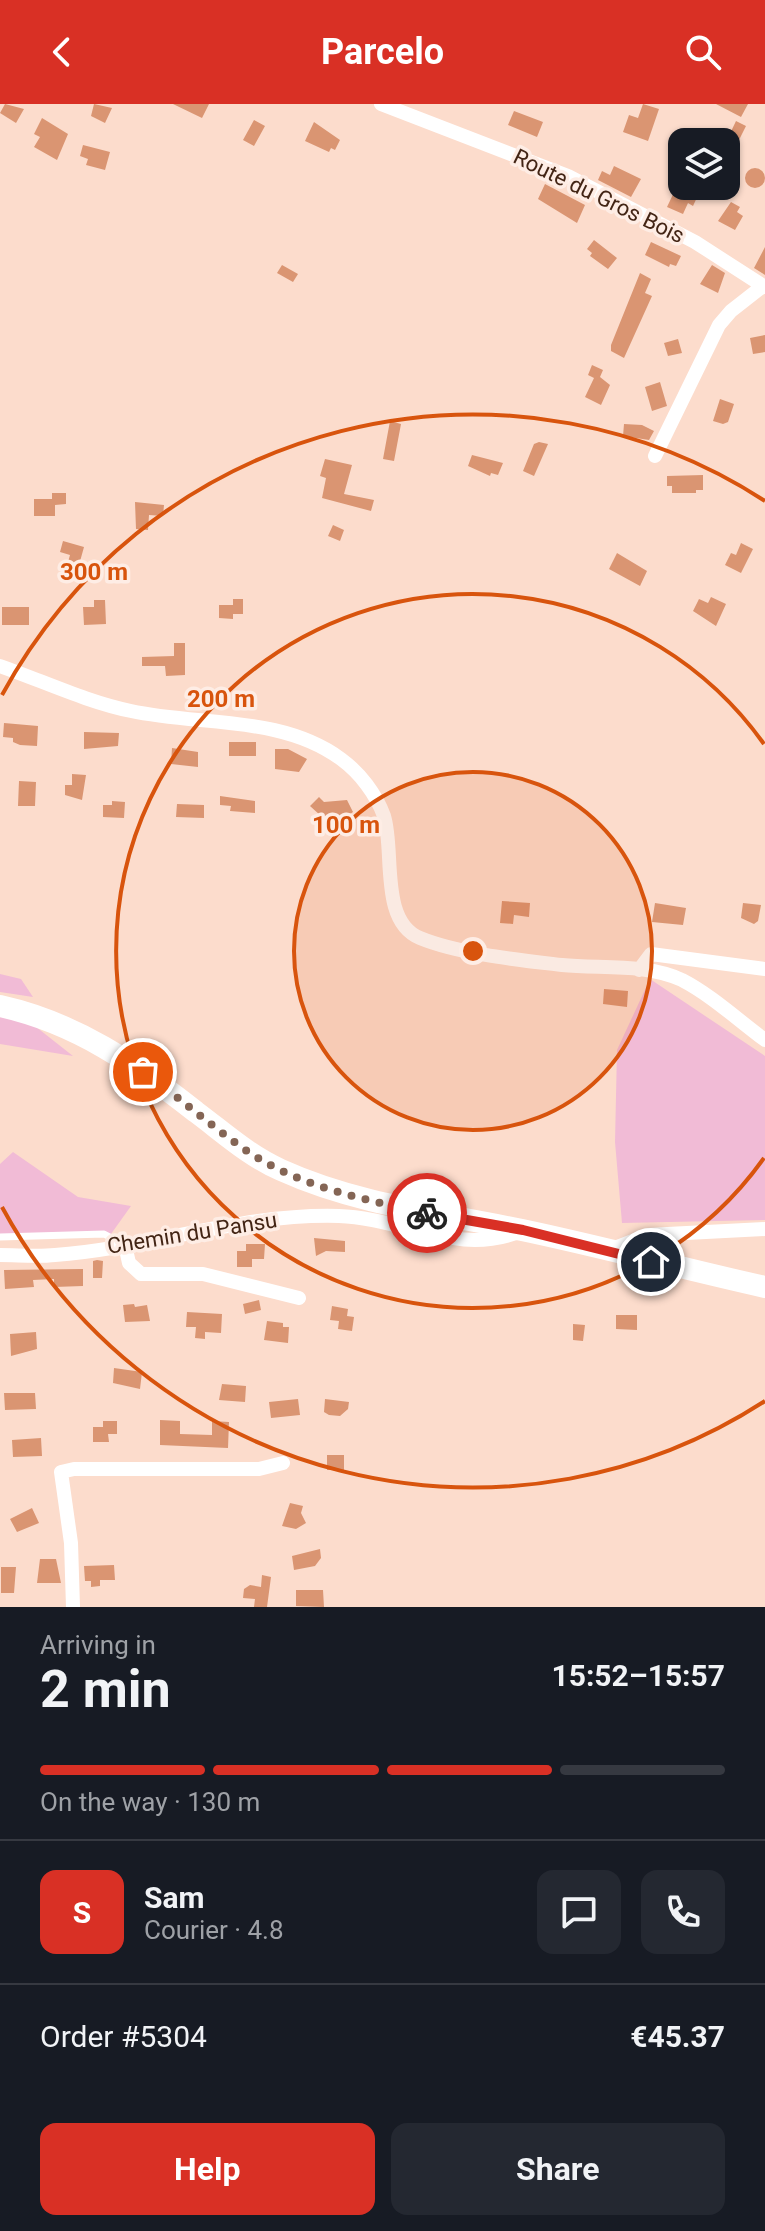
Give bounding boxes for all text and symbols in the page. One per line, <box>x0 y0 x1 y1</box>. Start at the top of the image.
icon: back <box>40 30 84 74</box>
icon: search <box>681 30 725 74</box>
text: Parcelo <box>321 31 444 73</box>
map controls <box>668 128 740 200</box>
button: layers <box>668 128 740 200</box>
street label: Route du Gros Bois <box>509 144 689 248</box>
text: 300 m <box>60 558 128 586</box>
text: 200 m <box>187 685 255 713</box>
text: 100 m <box>312 811 380 839</box>
centre of rings <box>459 937 487 965</box>
pin <box>109 1038 177 1106</box>
icon: bag <box>121 1050 165 1094</box>
courier <box>387 1173 467 1253</box>
icon: bike <box>405 1191 449 1235</box>
street label: Chemin du Pansu <box>105 1207 279 1259</box>
pin <box>617 1228 685 1296</box>
icon: home <box>629 1240 673 1284</box>
text: Arriving in <box>40 1630 156 1660</box>
text: 15:52–15:57 <box>551 1658 725 1693</box>
text: 2 min <box>40 1659 171 1720</box>
text: On the way · 130 m <box>40 1787 260 1817</box>
button: chat <box>537 1870 621 1954</box>
button: phone <box>641 1870 725 1954</box>
text: Sam <box>144 1880 205 1915</box>
text: S <box>73 1895 91 1930</box>
text: Courier · 4.8 <box>144 1915 284 1945</box>
text: Order #5304 <box>40 2019 207 2054</box>
text: €45.37 <box>630 2019 725 2054</box>
button: Help <box>40 2123 375 2215</box>
button: Share <box>391 2123 725 2215</box>

